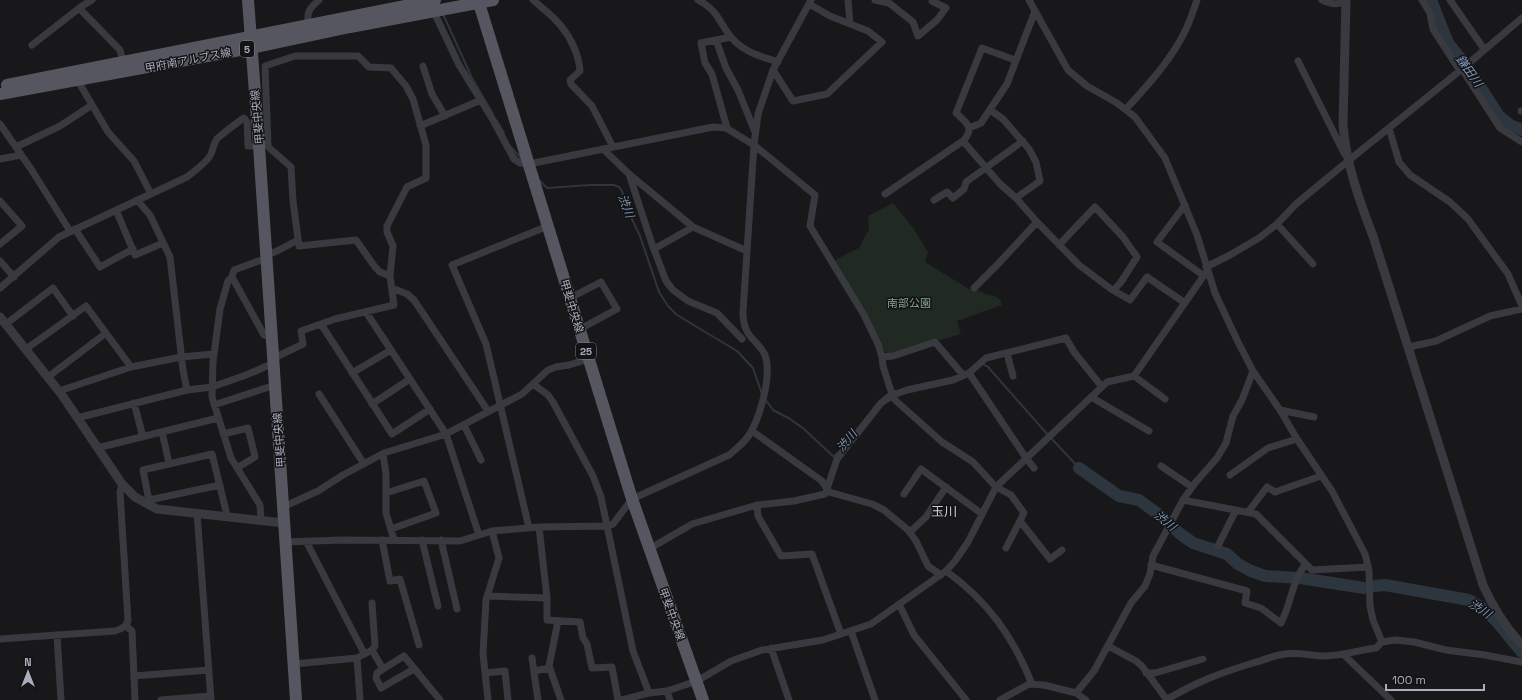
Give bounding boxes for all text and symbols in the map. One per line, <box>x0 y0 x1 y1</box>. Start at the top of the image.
road number: 5 <box>240 41 254 57</box>
street label: 甲府南アルプス線 <box>144 45 232 75</box>
water label: 鎌田川 <box>1452 52 1487 92</box>
street label: 甲斐中央線 <box>248 89 266 145</box>
water label: 渋川 <box>614 192 638 222</box>
street label: 甲斐中央線 <box>557 278 587 334</box>
park label: 南部公園 <box>887 296 931 310</box>
road number: 25 <box>576 343 596 359</box>
street label: 甲斐中央線 <box>270 412 288 468</box>
water label: 渋川 <box>833 425 862 455</box>
district label: 玉川 <box>931 503 957 520</box>
water label: 渋川 <box>1151 507 1181 536</box>
street label: 甲斐中央線 <box>656 586 688 642</box>
water label: 渋川 <box>1466 596 1496 623</box>
north arrow <box>8 652 48 692</box>
text: N <box>24 655 32 669</box>
scale bar <box>1386 666 1484 692</box>
text: 100 m <box>1392 672 1426 688</box>

